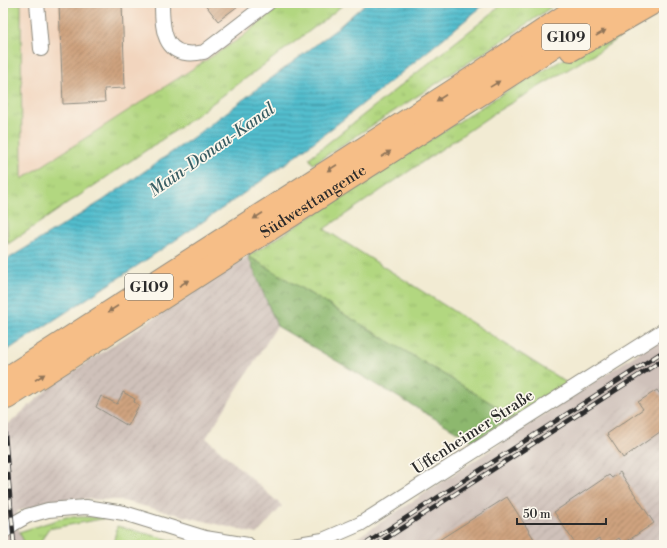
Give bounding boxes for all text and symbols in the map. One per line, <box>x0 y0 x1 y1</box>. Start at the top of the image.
road number: G109 <box>542 24 590 50</box>
one-way arrow <box>595 30 607 36</box>
one-way arrow <box>490 80 500 88</box>
one-way arrow <box>436 94 446 102</box>
water label: Main-Donau-Kanal <box>145 98 280 202</box>
one-way arrow <box>381 150 391 158</box>
street label: Südwesttangente <box>256 160 370 243</box>
one-way arrow <box>327 164 337 172</box>
one-way arrow <box>253 212 263 220</box>
road number: G109 <box>125 274 173 300</box>
one-way arrow <box>178 280 190 287</box>
one-way arrow <box>108 305 119 313</box>
one-way arrow <box>35 373 45 381</box>
street label: Uffenheimer Straße <box>408 385 538 479</box>
scale bar <box>517 500 606 526</box>
text: 50 m <box>523 507 551 522</box>

